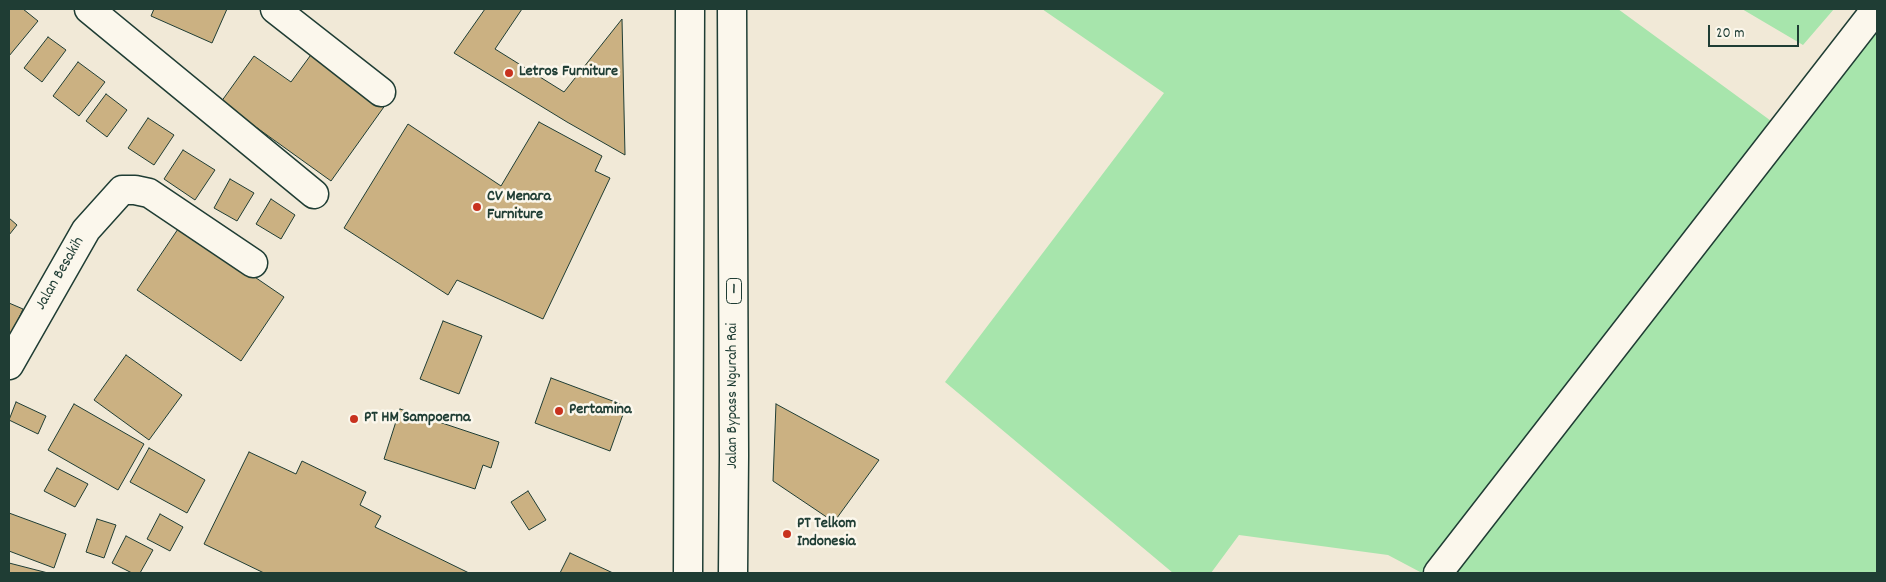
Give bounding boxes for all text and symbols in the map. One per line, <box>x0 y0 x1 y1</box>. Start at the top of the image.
scale bar <box>1711 15 1802 47</box>
text: 20 m <box>1716 23 1744 45</box>
place label: Letros Furniture <box>519 63 618 83</box>
marker: Letros Furniture <box>503 67 515 79</box>
place label: CV Menara Furniture <box>487 188 551 226</box>
marker: CV Menara Furniture <box>471 201 483 213</box>
street label: Jalan Besakih <box>32 234 90 314</box>
road number: 1 <box>726 278 742 304</box>
street label: Jalan Bypass Ngurah Rai <box>724 323 744 469</box>
place label: Pertamina <box>569 401 631 421</box>
marker: Pertamina <box>553 405 565 417</box>
place label: PT HM Sampoerna <box>364 409 470 429</box>
marker: PT HM Sampoerna <box>348 413 360 425</box>
place label: PT Telkom Indonesia <box>797 515 856 553</box>
marker: PT Telkom Indonesia <box>781 528 793 540</box>

